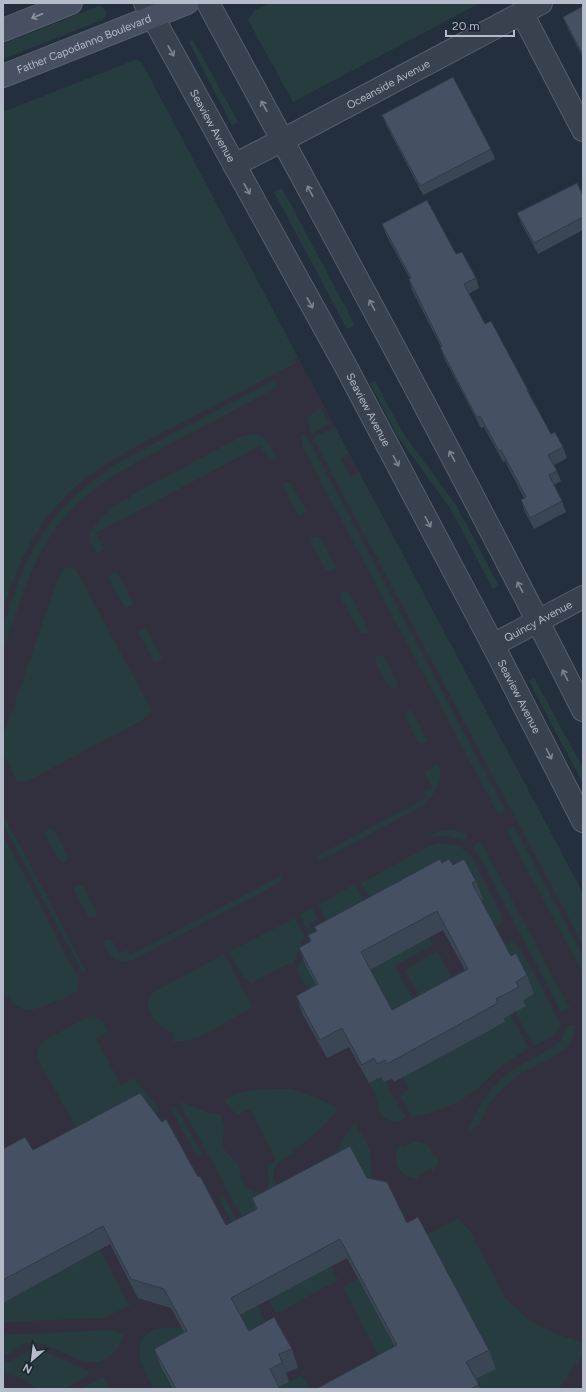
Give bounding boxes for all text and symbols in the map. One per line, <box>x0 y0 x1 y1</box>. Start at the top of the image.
street label: Father Capodanno Boulevard <box>15 12 153 77</box>
scale bar <box>446 12 514 38</box>
one-way arrow <box>32 13 44 21</box>
text: 20 m <box>452 19 480 33</box>
one-way arrow <box>168 45 175 57</box>
street label: Oceanside Avenue <box>344 57 432 112</box>
street label: Seaview Avenue <box>187 87 238 164</box>
one-way arrow <box>260 100 268 112</box>
one-way arrow <box>244 183 252 195</box>
one-way arrow <box>306 185 314 197</box>
one-way arrow <box>307 297 315 309</box>
one-way arrow <box>368 300 375 312</box>
street label: Seaview Avenue <box>343 371 393 449</box>
one-way arrow <box>447 450 455 462</box>
one-way arrow <box>392 455 400 467</box>
one-way arrow <box>424 515 432 527</box>
one-way arrow <box>516 581 523 593</box>
street label: Quincy Avenue <box>502 598 574 645</box>
street label: Seaview Avenue <box>495 658 543 736</box>
one-way arrow <box>561 669 569 681</box>
one-way arrow <box>546 748 553 760</box>
north arrow <box>12 1340 52 1380</box>
text: N <box>21 1361 34 1376</box>

